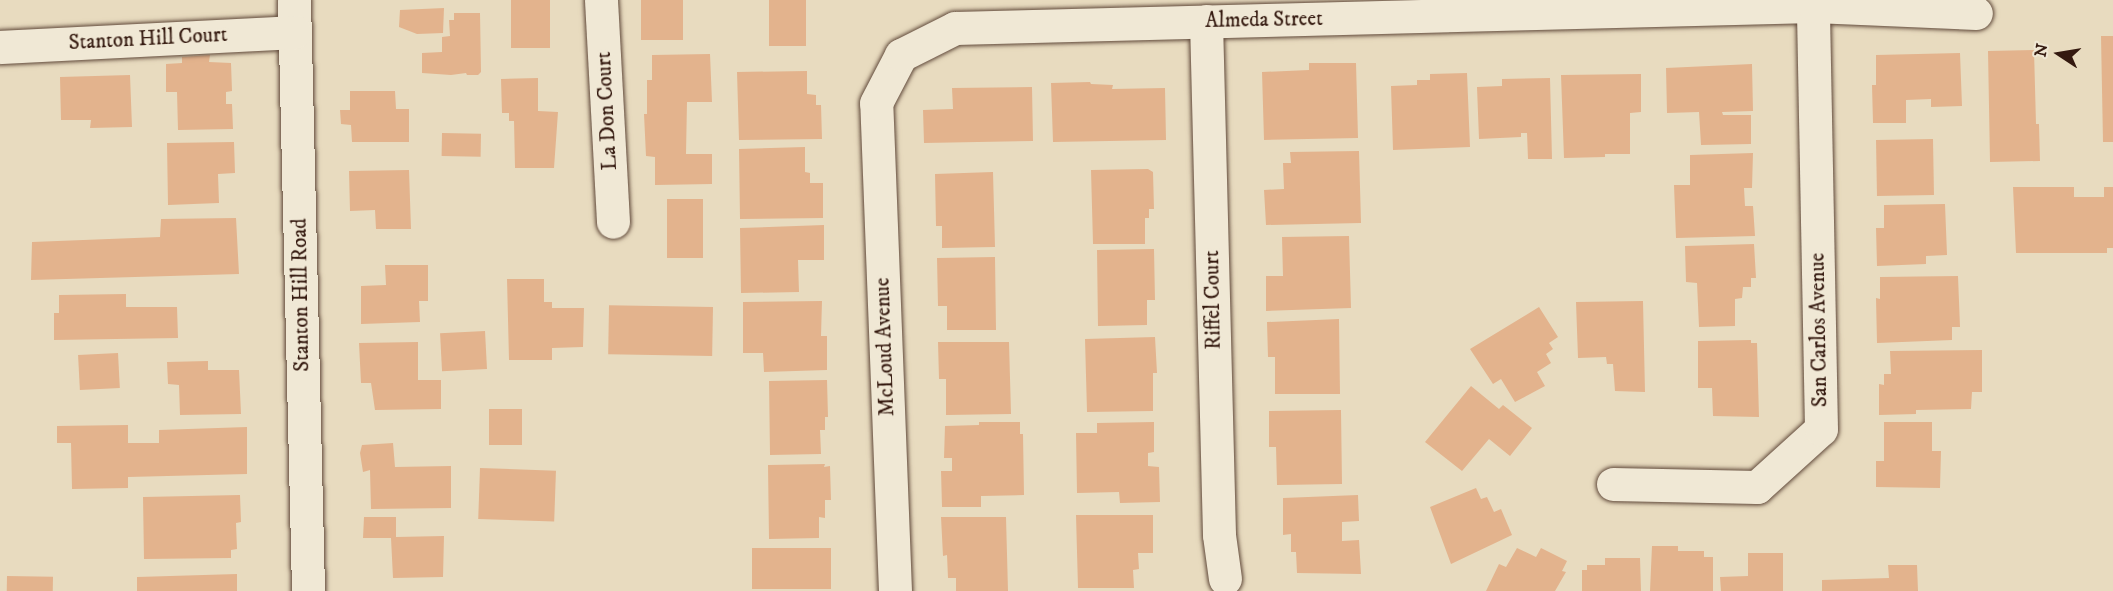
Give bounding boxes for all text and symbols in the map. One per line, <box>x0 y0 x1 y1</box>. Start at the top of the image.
street label: Almeda Street <box>1205 6 1323 34</box>
street label: Stanton Hill Court <box>68 22 228 56</box>
north arrow <box>2029 24 2089 84</box>
text: N <box>2030 42 2053 59</box>
street label: La Don Court <box>591 51 623 171</box>
street label: Stanton Hill Road <box>287 218 315 372</box>
street label: Riffel Court <box>1200 250 1226 350</box>
street label: San Carlos Avenue <box>1805 253 1833 407</box>
street label: McLoud Avenue <box>870 277 900 417</box>

